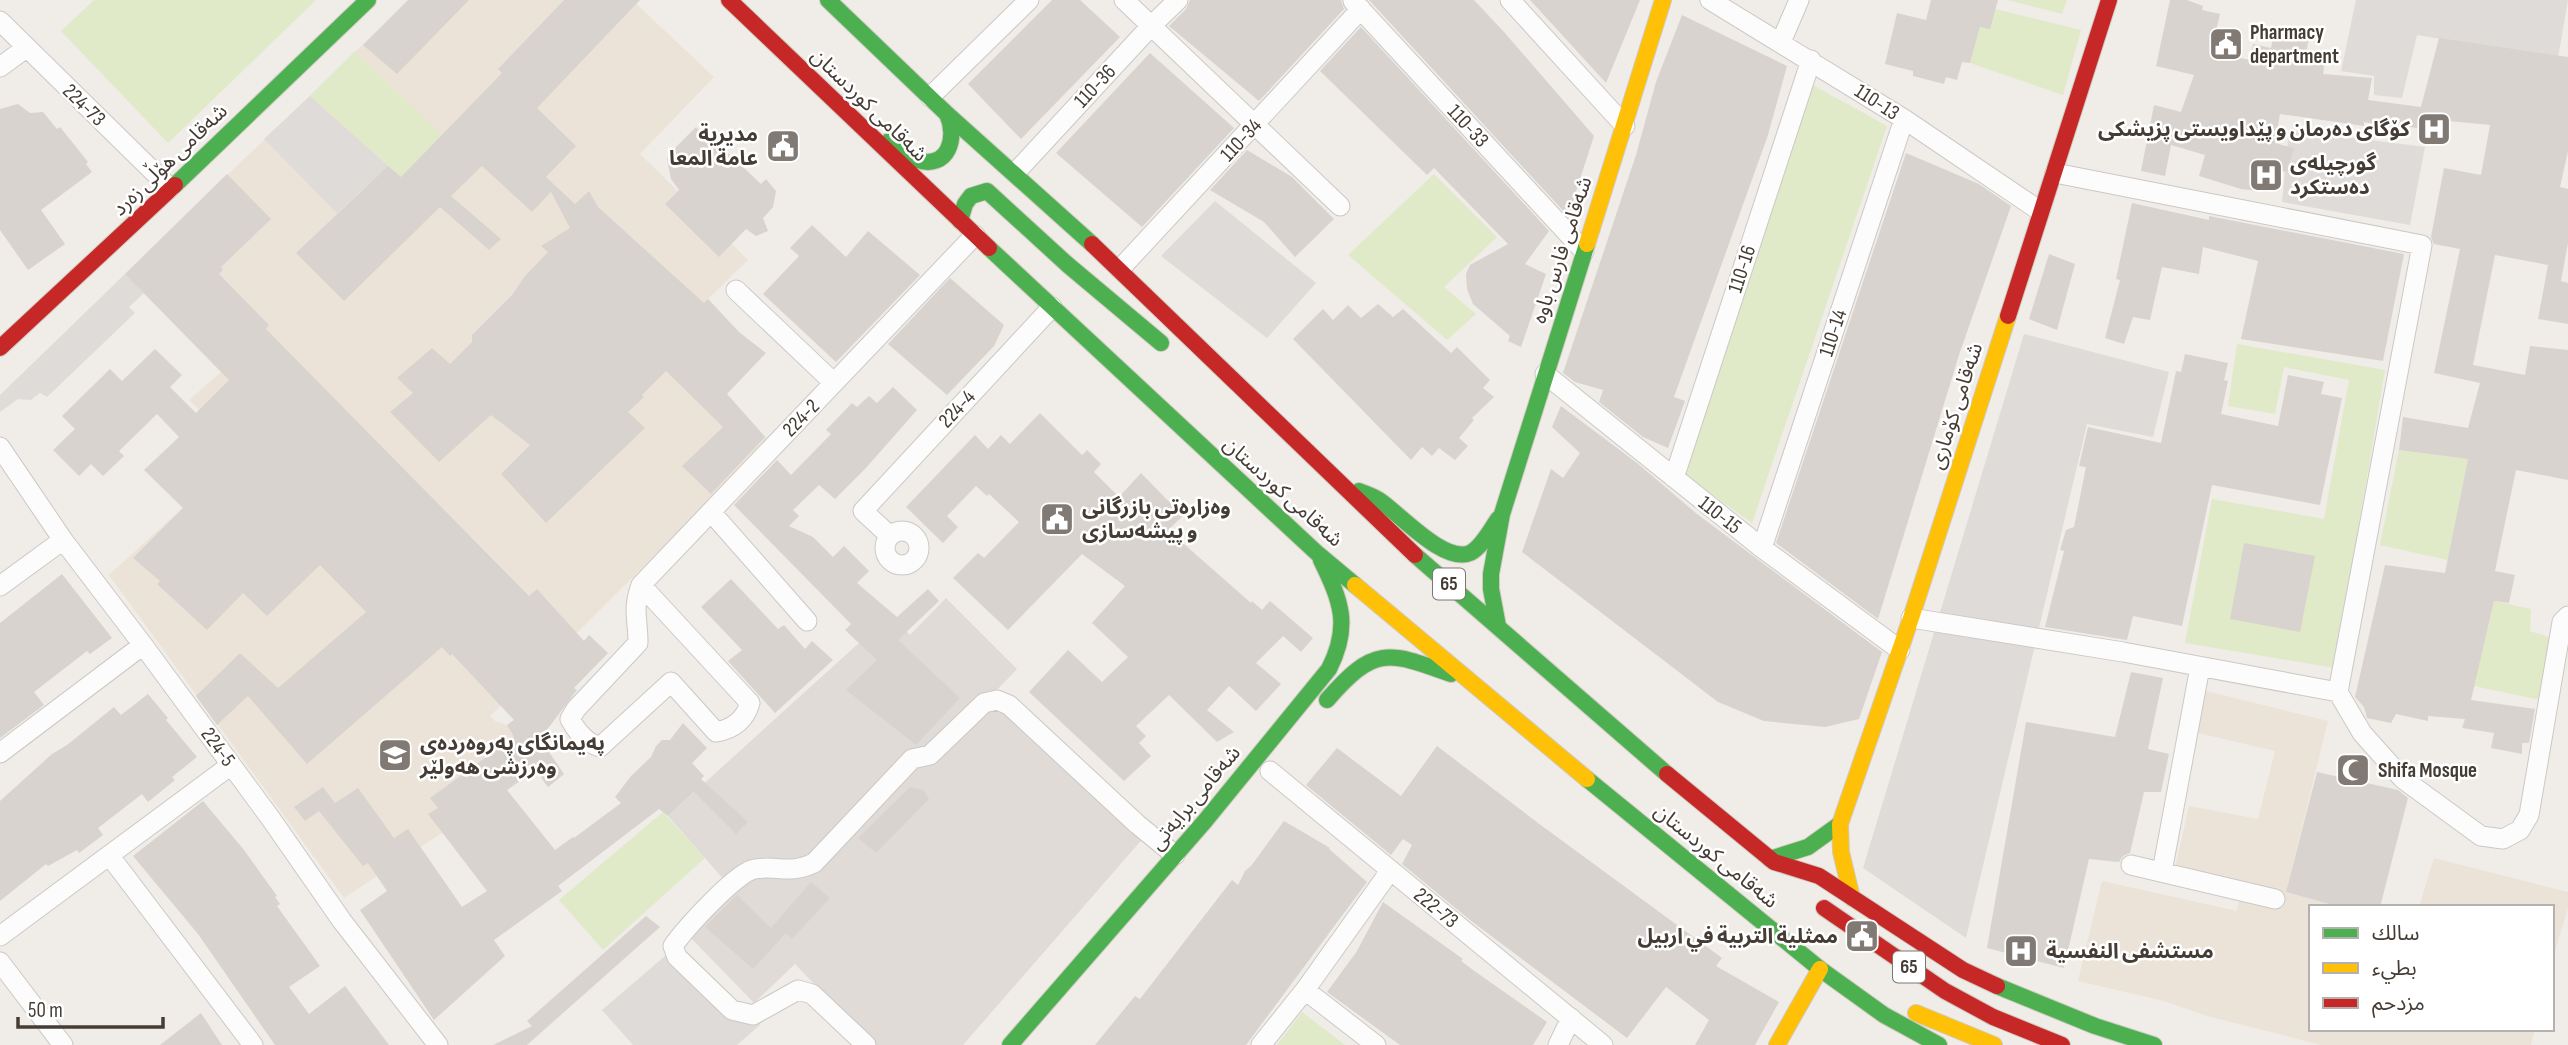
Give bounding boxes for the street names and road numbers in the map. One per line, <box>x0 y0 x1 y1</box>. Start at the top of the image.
street label: شەقامی کوردستان <box>805 43 933 167</box>
street label: 110-36 <box>1069 59 1121 113</box>
street label: 110-13 <box>1850 78 1904 126</box>
street label: 224-73 <box>57 79 111 131</box>
street label: شەقامی هۆڵی زەرد <box>104 96 233 221</box>
street label: 110-33 <box>1442 99 1494 153</box>
street label: 110-34 <box>1215 113 1267 167</box>
street label: شەقامی فارس باوە <box>1526 173 1598 327</box>
street label: 110-16 <box>1723 242 1761 296</box>
street label: 110-14 <box>1814 306 1852 360</box>
street label: شەقامی کۆماری <box>1924 340 1988 472</box>
street label: 224-4 <box>933 385 981 433</box>
street label: 224-2 <box>777 394 825 442</box>
street label: شەقامی کوردستان <box>1218 432 1348 552</box>
street label: 110-15 <box>1694 491 1746 539</box>
road number: 65 <box>1433 568 1465 600</box>
street label: 224-5 <box>196 723 240 771</box>
street label: شەقامی برایەتی <box>1144 741 1246 855</box>
street label: شەقامی کوردستان <box>1649 798 1783 914</box>
street label: 222-73 <box>1409 883 1463 933</box>
road number: 65 <box>1893 951 1925 982</box>

